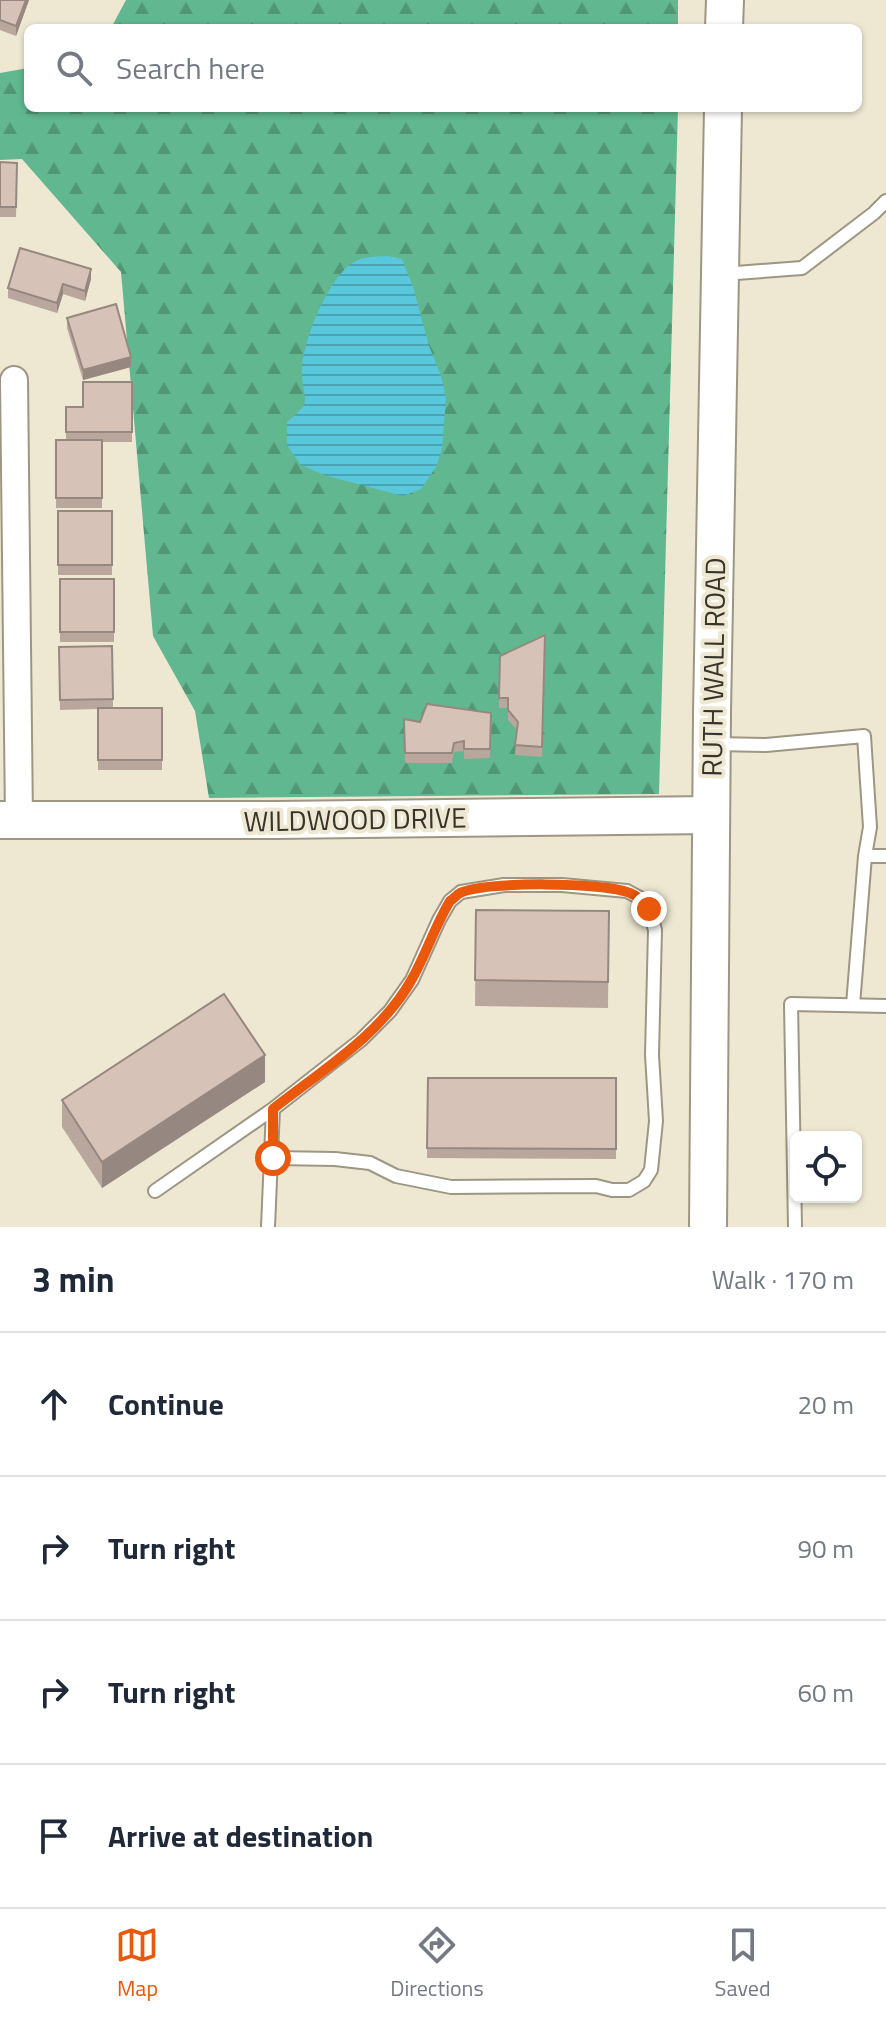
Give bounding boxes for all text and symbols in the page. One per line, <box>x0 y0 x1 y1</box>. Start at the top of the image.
search box <box>24 24 862 112</box>
text: Search here <box>116 45 265 91</box>
icon: search <box>52 46 96 90</box>
street label: RUTH WALL ROAD <box>690 557 736 777</box>
street label: WILDWOOD DRIVE <box>243 796 467 842</box>
route end <box>631 891 667 927</box>
map controls <box>790 1131 862 1203</box>
button: locate <box>790 1131 862 1203</box>
route start <box>255 1140 291 1176</box>
text: 3 min <box>32 1253 115 1305</box>
text: Walk · 170 m <box>712 1260 854 1299</box>
text: Continue <box>108 1381 224 1427</box>
icon: ahead <box>32 1382 76 1426</box>
text: 20 m <box>797 1385 854 1424</box>
text: Turn right <box>108 1525 236 1571</box>
icon: right <box>32 1526 76 1570</box>
text: 90 m <box>797 1529 854 1568</box>
text: Turn right <box>108 1669 236 1715</box>
icon: right <box>32 1670 76 1714</box>
text: 60 m <box>797 1673 854 1712</box>
text: Arrive at destination <box>108 1813 373 1859</box>
icon: arrive <box>32 1814 76 1858</box>
tab: Map <box>115 1923 159 2005</box>
tab: Directions <box>390 1923 484 2005</box>
tab: Saved <box>715 1923 771 2005</box>

